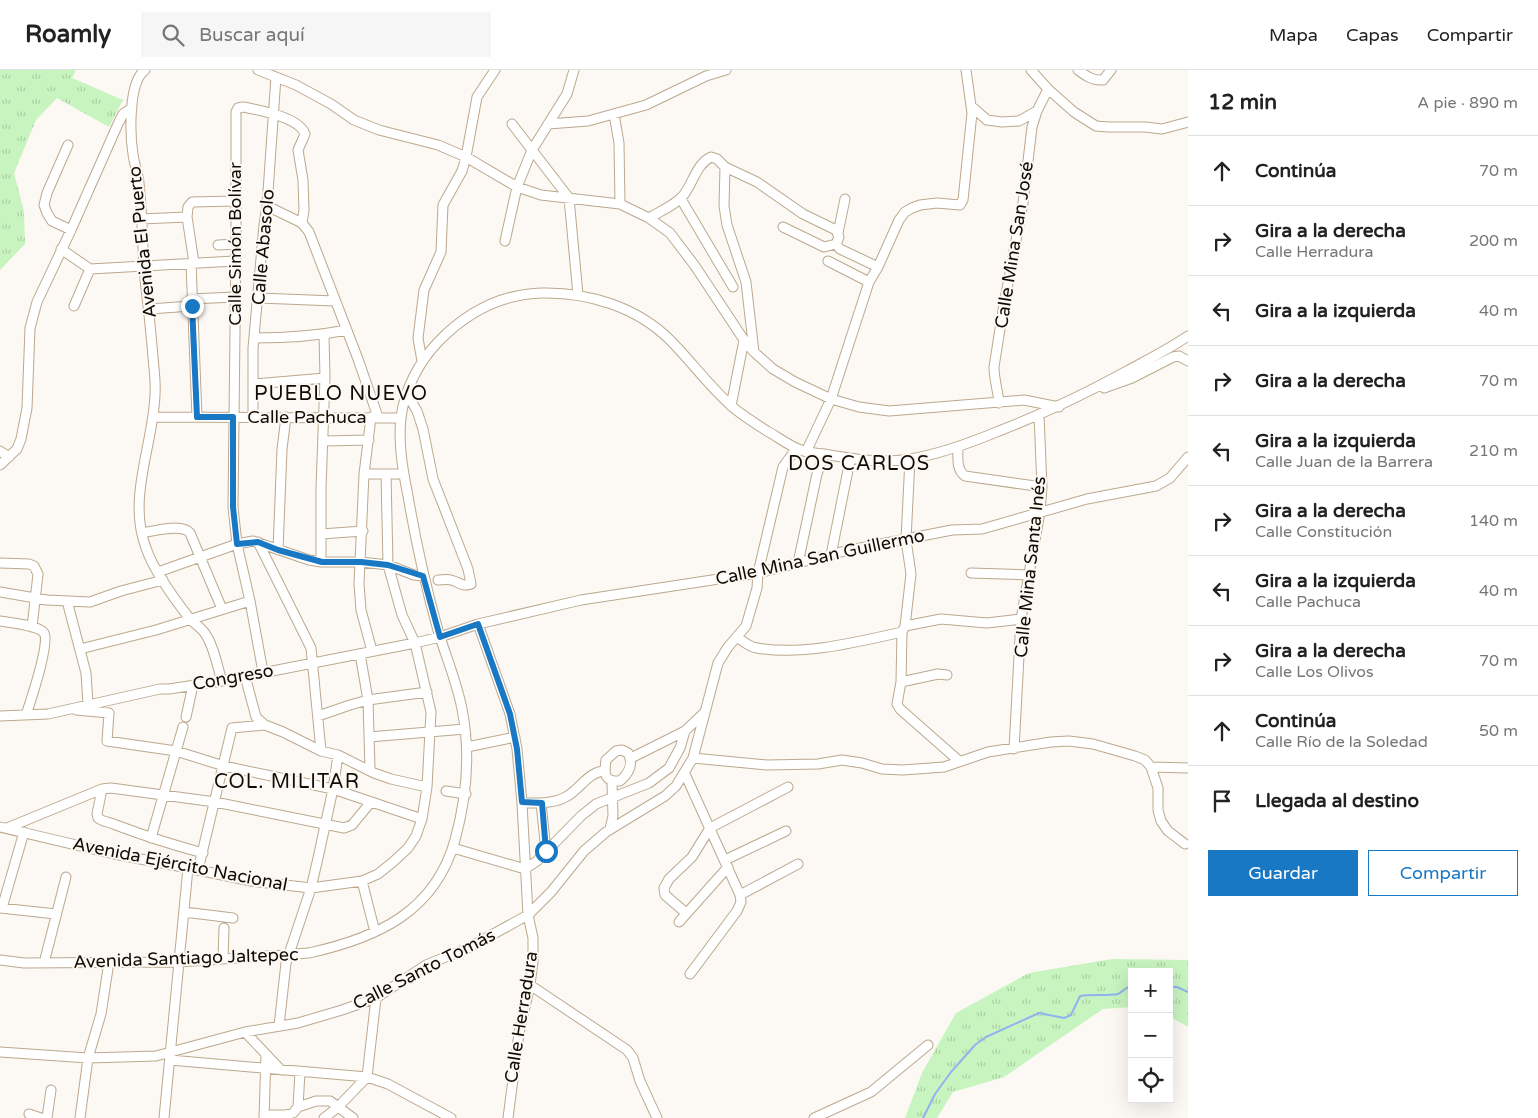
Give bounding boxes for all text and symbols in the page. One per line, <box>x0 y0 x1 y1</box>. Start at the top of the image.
search box <box>141 12 491 57</box>
text: Roamly <box>25 20 111 49</box>
icon: search <box>159 21 187 49</box>
text: Buscar aquí <box>199 24 305 46</box>
text: Mapa <box>1269 24 1318 46</box>
text: Capas <box>1346 24 1399 46</box>
text: Compartir <box>1427 24 1513 46</box>
text: 12 min <box>1208 90 1277 115</box>
text: A pie · 890 m <box>1417 93 1518 113</box>
icon: ahead <box>1208 157 1236 185</box>
street label: Calle Mina San José <box>990 160 1038 330</box>
text: Continúa <box>1255 160 1337 182</box>
text: 70 m <box>1479 161 1518 181</box>
street label: Calle Simón Bolívar <box>224 162 246 326</box>
street label: Avenida El Puerto <box>123 165 161 319</box>
street label: Calle Abasolo <box>247 188 279 306</box>
text: Gira a la derecha <box>1255 220 1406 242</box>
icon: right <box>1208 227 1236 255</box>
text: 200 m <box>1469 231 1518 251</box>
text: Calle Herradura <box>1255 242 1373 262</box>
route end <box>181 295 204 318</box>
icon: left <box>1208 297 1236 325</box>
text: Gira a la izquierda <box>1255 300 1416 322</box>
text: 40 m <box>1479 301 1518 321</box>
icon: right <box>1208 367 1236 395</box>
text: Gira a la derecha <box>1255 370 1406 392</box>
text: 70 m <box>1479 371 1518 391</box>
district label: PUEBLO NUEVO <box>254 382 428 406</box>
street label: Calle Pachuca <box>247 406 367 428</box>
text: Gira a la izquierda <box>1255 430 1416 452</box>
icon: left <box>1208 437 1236 465</box>
text: 210 m <box>1469 441 1518 461</box>
district label: DOS CARLOS <box>788 452 930 476</box>
text: Calle Juan de la Barrera <box>1255 452 1433 472</box>
street label: Calle Mina Santa Inés <box>1010 475 1050 659</box>
text: Gira a la derecha <box>1255 500 1406 522</box>
icon: right <box>1208 507 1236 535</box>
text: 140 m <box>1469 511 1518 531</box>
text: Calle Constitución <box>1255 522 1392 542</box>
street label: Calle Mina San Guillermo <box>713 524 927 590</box>
text: Gira a la izquierda <box>1255 570 1416 592</box>
icon: left <box>1208 577 1236 605</box>
text: 40 m <box>1479 581 1518 601</box>
text: Calle Pachuca <box>1255 592 1361 612</box>
text: Gira a la derecha <box>1255 640 1406 662</box>
icon: right <box>1208 647 1236 675</box>
text: 70 m <box>1479 651 1518 671</box>
street label: Congreso <box>191 659 275 695</box>
text: Calle Los Olivos <box>1255 662 1374 682</box>
text: Continúa <box>1255 710 1337 732</box>
icon: ahead <box>1208 717 1236 745</box>
text: 50 m <box>1479 721 1518 741</box>
text: Calle Río de la Soledad <box>1255 732 1428 752</box>
district label: COL. MILITAR <box>214 770 360 794</box>
icon: arrive <box>1208 787 1236 815</box>
text: Llegada al destino <box>1255 790 1419 812</box>
street label: Avenida Ejército Nacional <box>71 832 289 896</box>
route start <box>535 840 558 863</box>
button: Guardar <box>1208 850 1358 896</box>
button: Compartir <box>1368 850 1518 896</box>
street label: Calle Santo Tomás <box>349 924 499 1014</box>
street label: Avenida Santiago Jaltepec <box>73 943 299 973</box>
street label: Calle Herradura <box>500 949 542 1085</box>
map controls <box>1128 968 1173 1103</box>
button: + <box>1128 968 1173 1013</box>
button: − <box>1128 1013 1173 1058</box>
button: locate <box>1128 1058 1173 1103</box>

